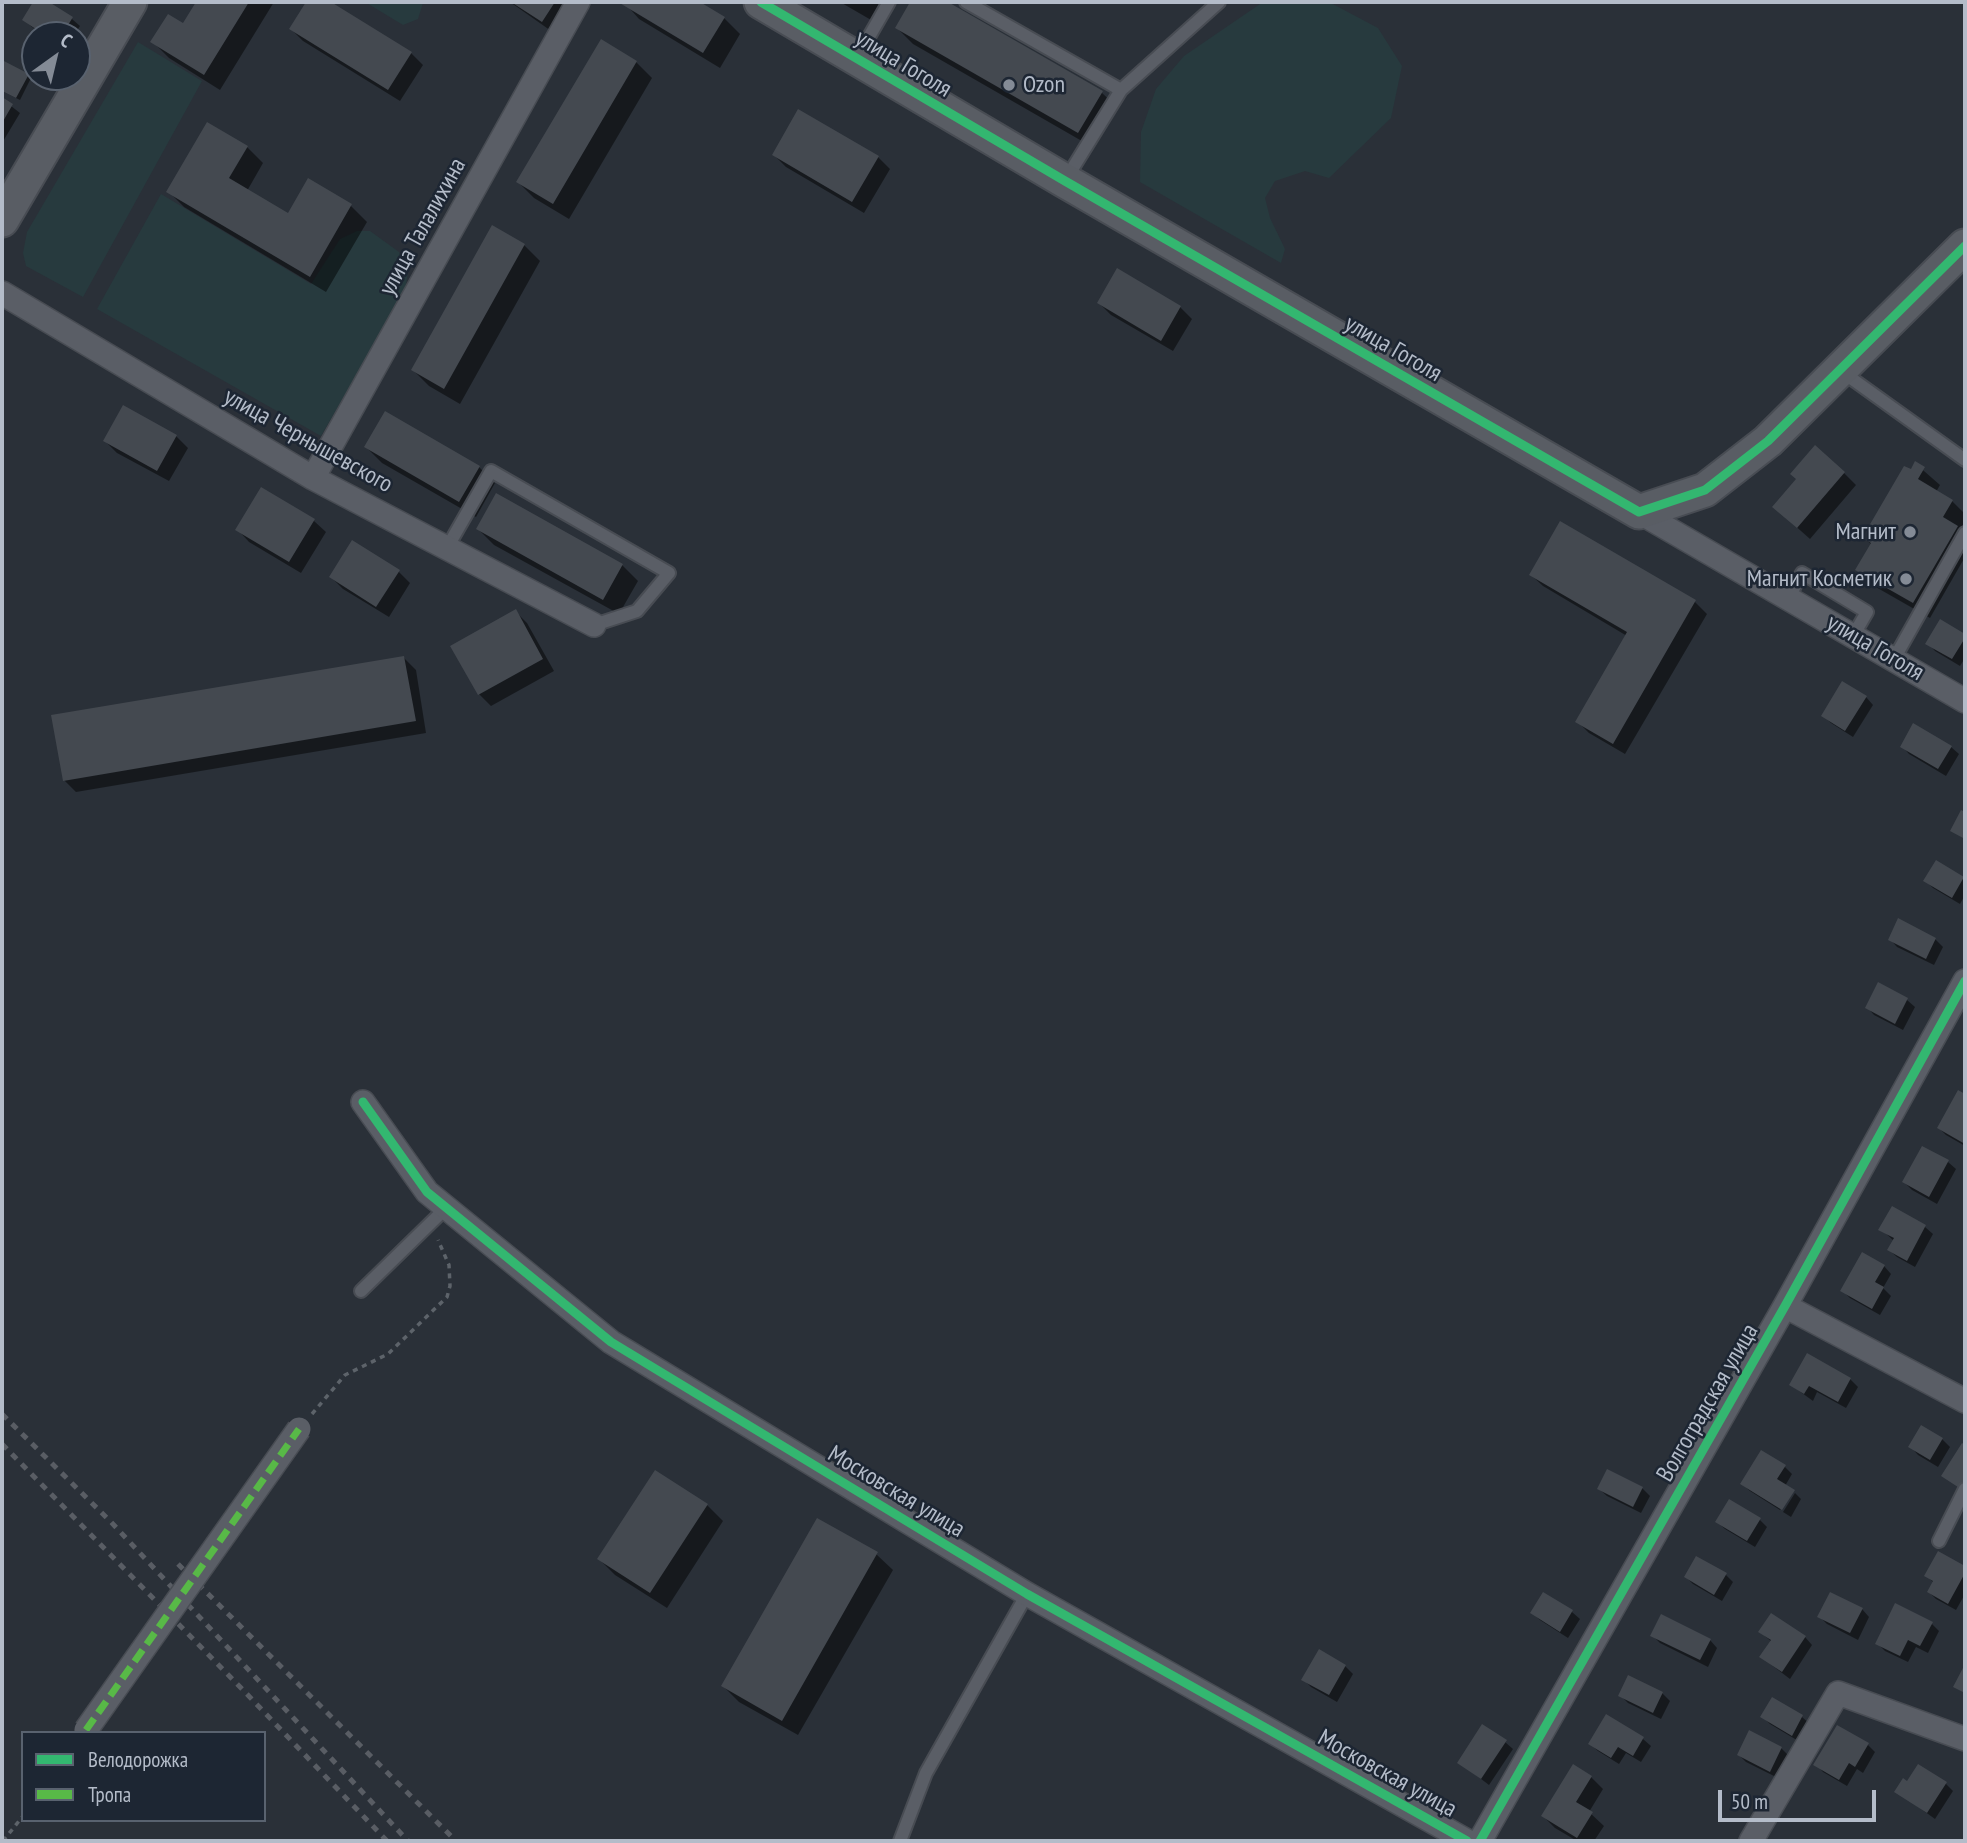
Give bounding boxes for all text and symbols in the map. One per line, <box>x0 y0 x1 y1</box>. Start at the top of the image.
north arrow <box>21 21 91 91</box>
street label: улица Гоголя <box>850 24 956 104</box>
text: С <box>56 28 77 53</box>
place label: Ozon <box>1023 71 1065 99</box>
marker: Ozon <box>1001 77 1017 93</box>
street label: улица Талалихина <box>373 153 473 301</box>
street label: улица Гоголя <box>1339 310 1447 388</box>
street label: улица Чернышевского <box>218 383 398 499</box>
place label: Магнит <box>1835 518 1896 546</box>
marker: Магнит <box>1902 524 1918 540</box>
place label: Магнит Косметик <box>1747 565 1892 593</box>
marker: Магнит Косметик <box>1898 571 1914 587</box>
street label: улица Гоголя <box>1821 609 1929 687</box>
street label: Волгоградская улица <box>1651 1319 1765 1487</box>
street label: Московская улица <box>822 1440 970 1544</box>
street label: Московская улица <box>1313 1724 1461 1824</box>
legend <box>21 1731 266 1822</box>
text: Велодорожка <box>88 1746 188 1773</box>
scale bar <box>1722 1776 1880 1820</box>
text: Тропа <box>88 1781 131 1808</box>
text: 50 m <box>1731 1788 1768 1815</box>

